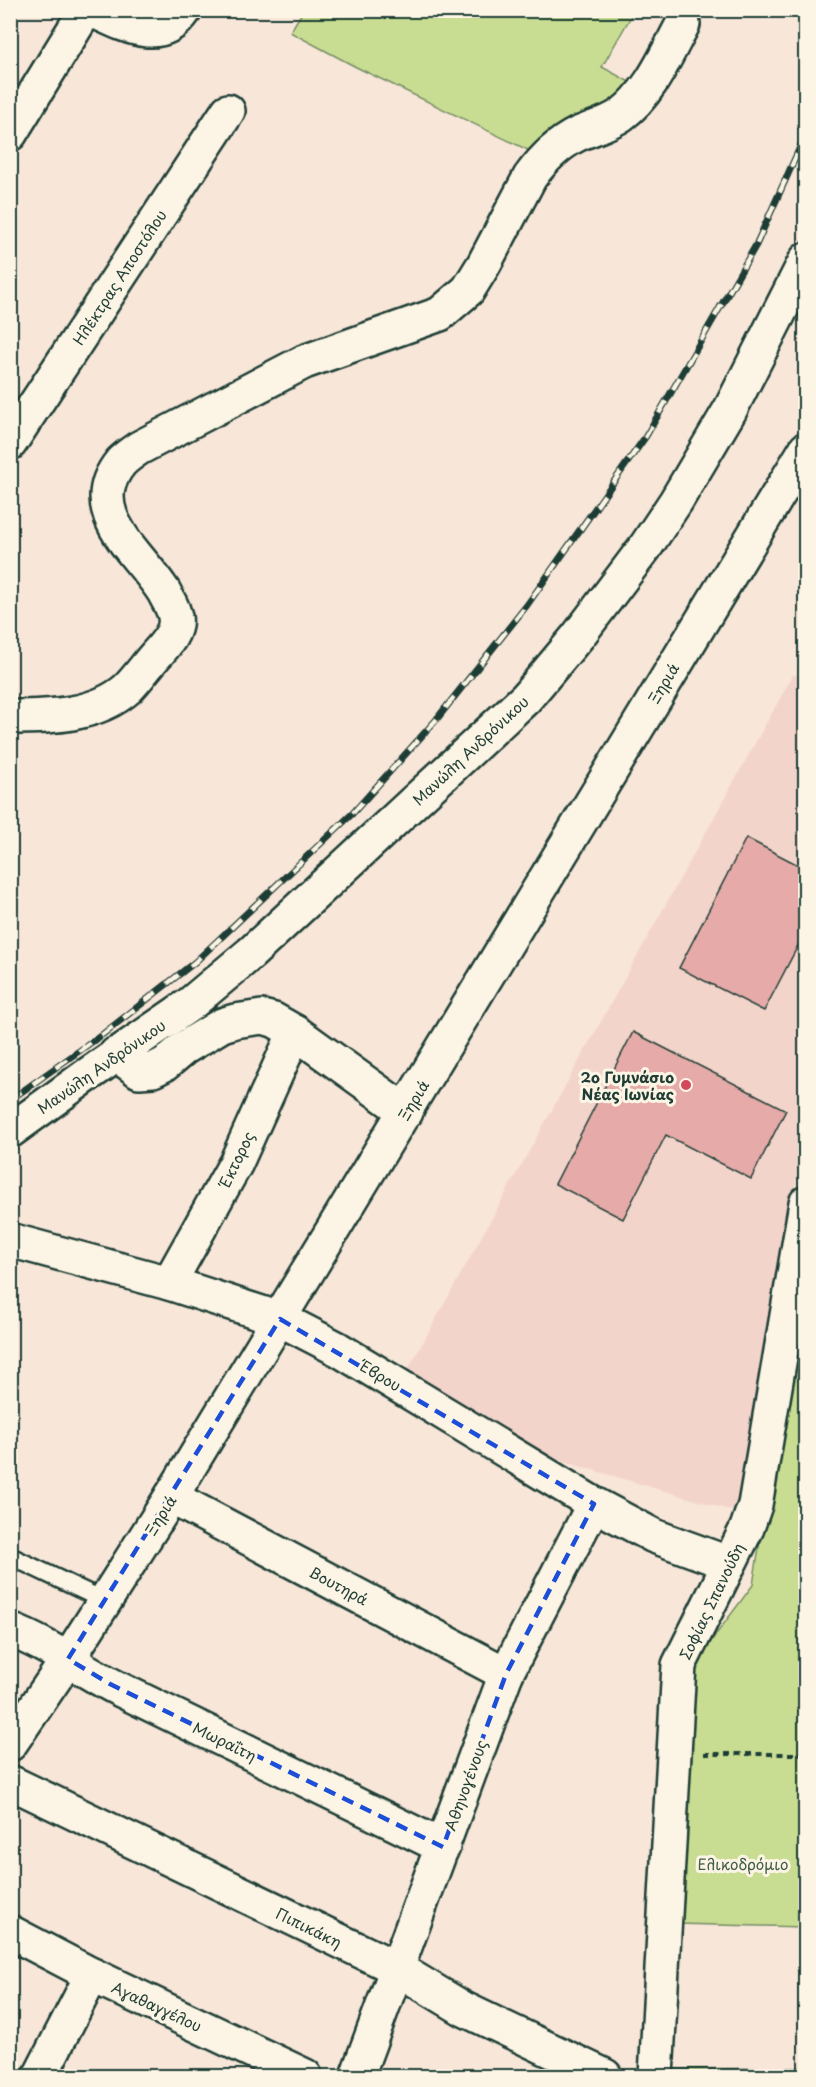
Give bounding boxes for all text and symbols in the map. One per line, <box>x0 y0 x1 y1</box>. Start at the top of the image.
street label: Ηλέκτρας Αποστόλου <box>66 205 172 349</box>
street label: Ξηριά <box>642 658 684 708</box>
street label: Μανώλη Ανδρόνικου <box>407 690 533 810</box>
street label: Μανώλη Ανδρόνικου <box>32 1013 170 1119</box>
place label: 2ο Γυμνάσιο Νέας Ιωνίας <box>581 1065 674 1105</box>
street label: Ξηριά <box>392 1075 434 1125</box>
marker: 2ο Γυμνάσιο Νέας Ιωνίας <box>679 1078 693 1092</box>
street label: Έκτορος <box>212 1127 260 1193</box>
street label: Έβρου <box>355 1353 406 1396</box>
street label: Ξηριά <box>139 1490 181 1540</box>
street label: Σοφίας Σπανούδη <box>673 1539 749 1663</box>
street label: Βουτηρά <box>305 1560 373 1610</box>
street label: Μωραΐτη <box>189 1716 261 1766</box>
street label: Αθηνογένους <box>438 1736 492 1834</box>
park label: Ελικοδρόμιο <box>698 1852 788 1875</box>
street label: Πιπικάκη <box>272 1901 346 1953</box>
street label: Αγαθαγγέλου <box>108 1975 206 2037</box>

